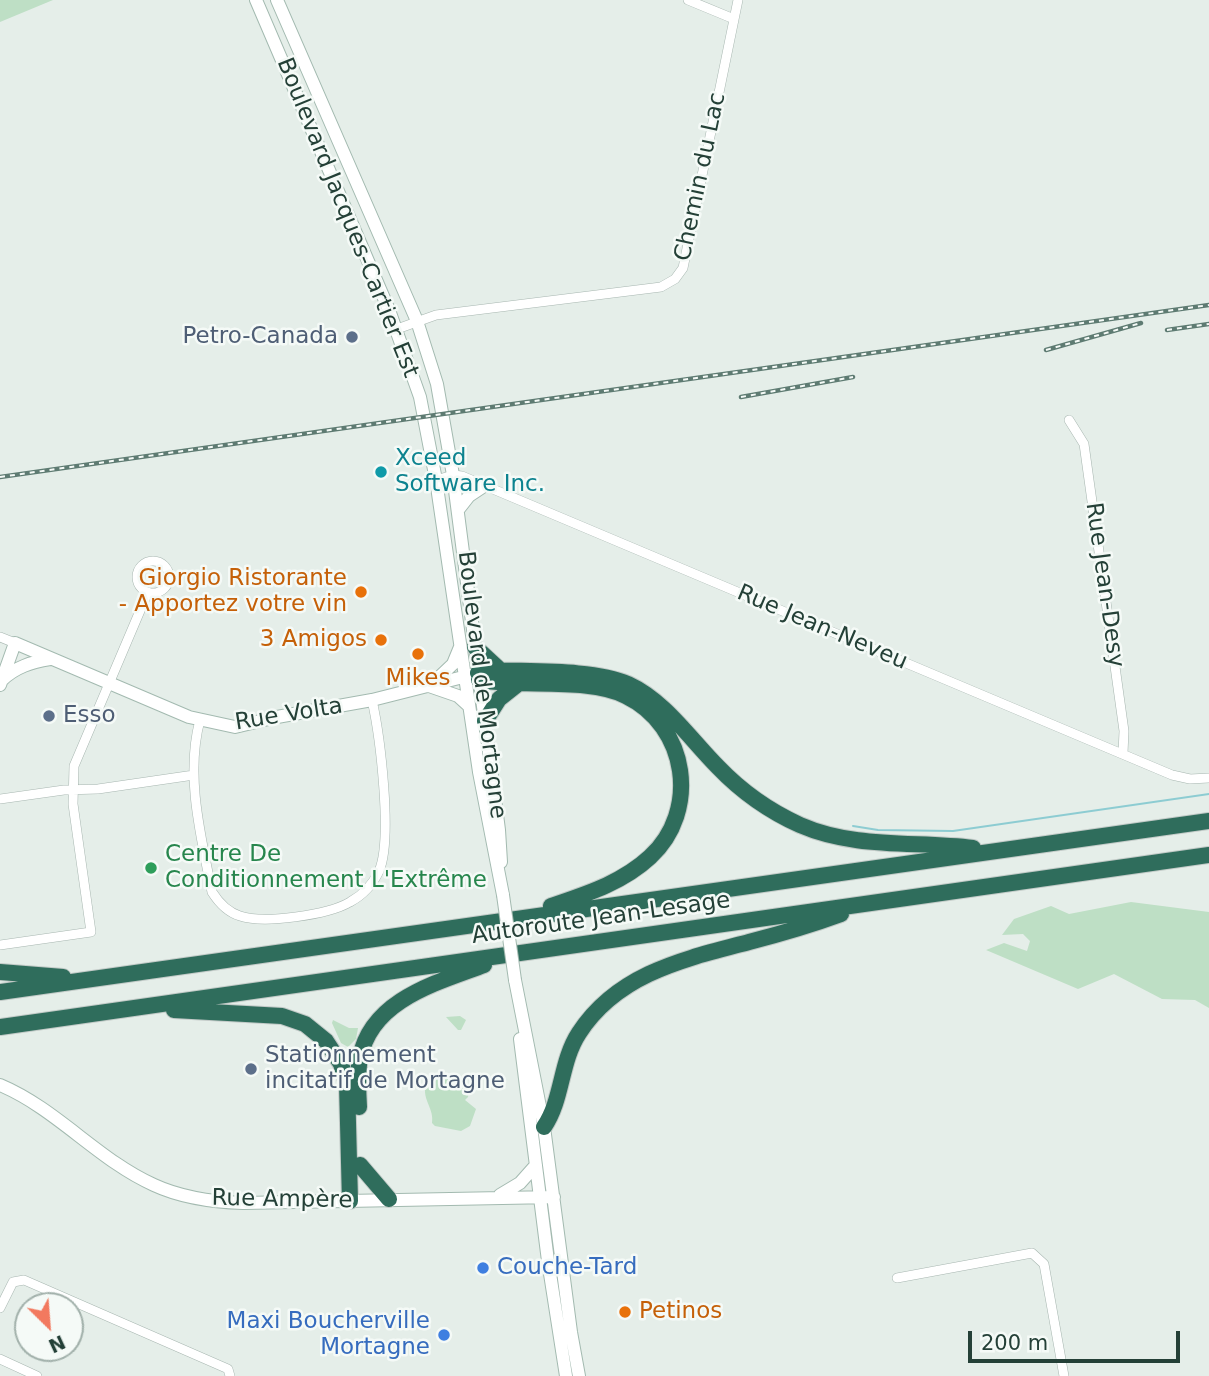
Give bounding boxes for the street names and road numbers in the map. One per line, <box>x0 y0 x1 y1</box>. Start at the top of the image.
street label: Boulevard Jacques-Cartier Est <box>270 54 424 382</box>
street label: Chemin du Lac <box>670 90 732 264</box>
street label: Rue Jean-Desy <box>1079 501 1129 669</box>
street label: Boulevard de Mortagne <box>451 550 511 820</box>
street label: Rue Jean-Neveu <box>733 580 911 676</box>
street label: Rue Volta <box>233 693 345 737</box>
street label: Autoroute Jean-Lesage <box>470 887 732 951</box>
street label: Rue Ampère <box>211 1185 353 1215</box>

